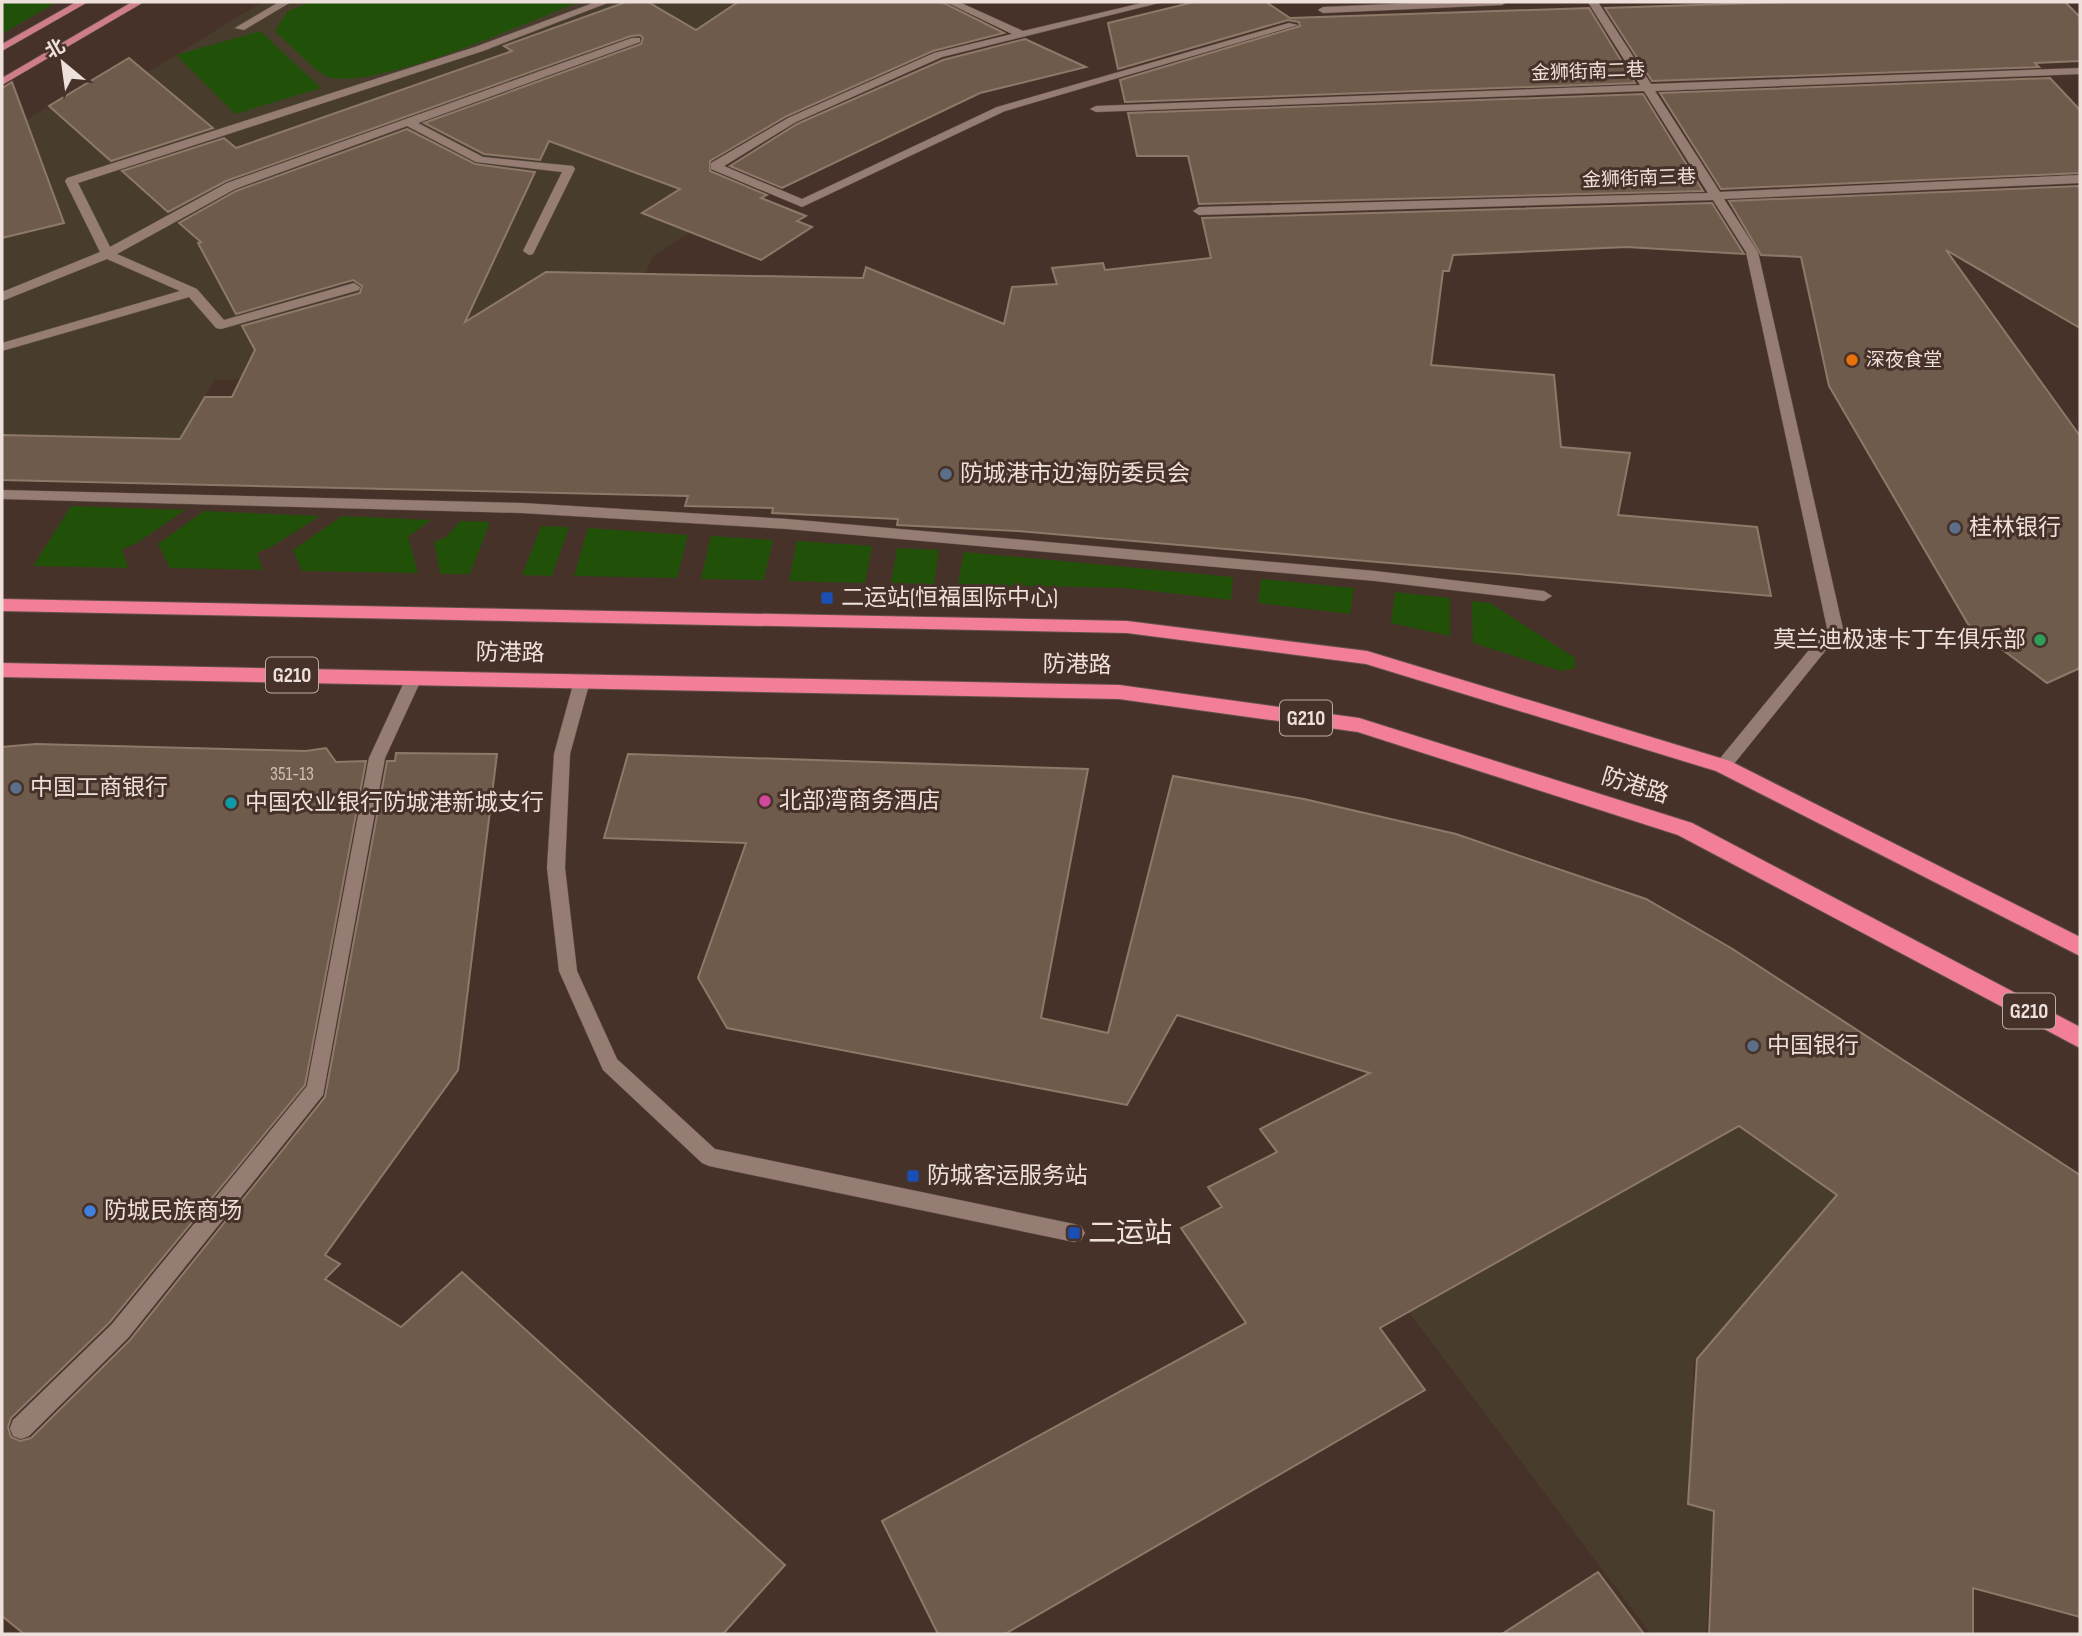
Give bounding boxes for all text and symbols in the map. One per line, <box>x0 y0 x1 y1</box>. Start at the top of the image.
north arrow <box>28 28 98 98</box>
text: 北 <box>42 35 69 64</box>
street label: 金狮街南二巷 <box>1531 59 1645 85</box>
street label: 金狮街南三巷 <box>1582 166 1696 192</box>
place label: 深夜食堂 <box>1866 349 1942 372</box>
marker: 深夜食堂 <box>1844 352 1860 368</box>
place label: 防城港市边海防委员会 <box>960 460 1190 488</box>
marker: 防城港市边海防委员会 <box>938 466 954 482</box>
place label: 桂林银行 <box>1969 514 2061 542</box>
marker: 桂林银行 <box>1947 520 1963 536</box>
place label: 二运站(恒福国际中心) <box>841 584 1058 612</box>
marker: 二运站(恒福国际中心) <box>819 590 835 606</box>
place label: 莫兰迪极速卡丁车俱乐部 <box>1773 626 2026 654</box>
marker: 莫兰迪极速卡丁车俱乐部 <box>2032 632 2048 648</box>
street label: 防港路 <box>475 638 545 668</box>
street label: 防港路 <box>1042 650 1112 680</box>
road number: G210 <box>266 658 318 692</box>
road number: G210 <box>1280 700 1332 736</box>
house number: 351-13 <box>270 763 314 786</box>
street label: 防港路 <box>1598 763 1672 809</box>
place label: 中国工商银行 <box>30 774 168 802</box>
marker: 中国工商银行 <box>8 780 24 796</box>
place label: 北部湾商务酒店 <box>779 787 940 815</box>
place label: 中国农业银行防城港新城支行 <box>245 789 544 817</box>
marker: 北部湾商务酒店 <box>757 793 773 809</box>
marker: 中国农业银行防城港新城支行 <box>223 795 239 811</box>
road number: G210 <box>2003 993 2055 1028</box>
place label: 中国银行 <box>1767 1032 1859 1060</box>
marker: 中国银行 <box>1745 1038 1761 1054</box>
place label: 防城客运服务站 <box>927 1162 1088 1190</box>
marker: 防城客运服务站 <box>905 1168 921 1184</box>
place label: 防城民族商场 <box>104 1197 242 1225</box>
marker: 防城民族商场 <box>82 1203 98 1219</box>
place label: 二运站 <box>1088 1217 1172 1250</box>
marker: 二运站 <box>1066 1225 1082 1241</box>

